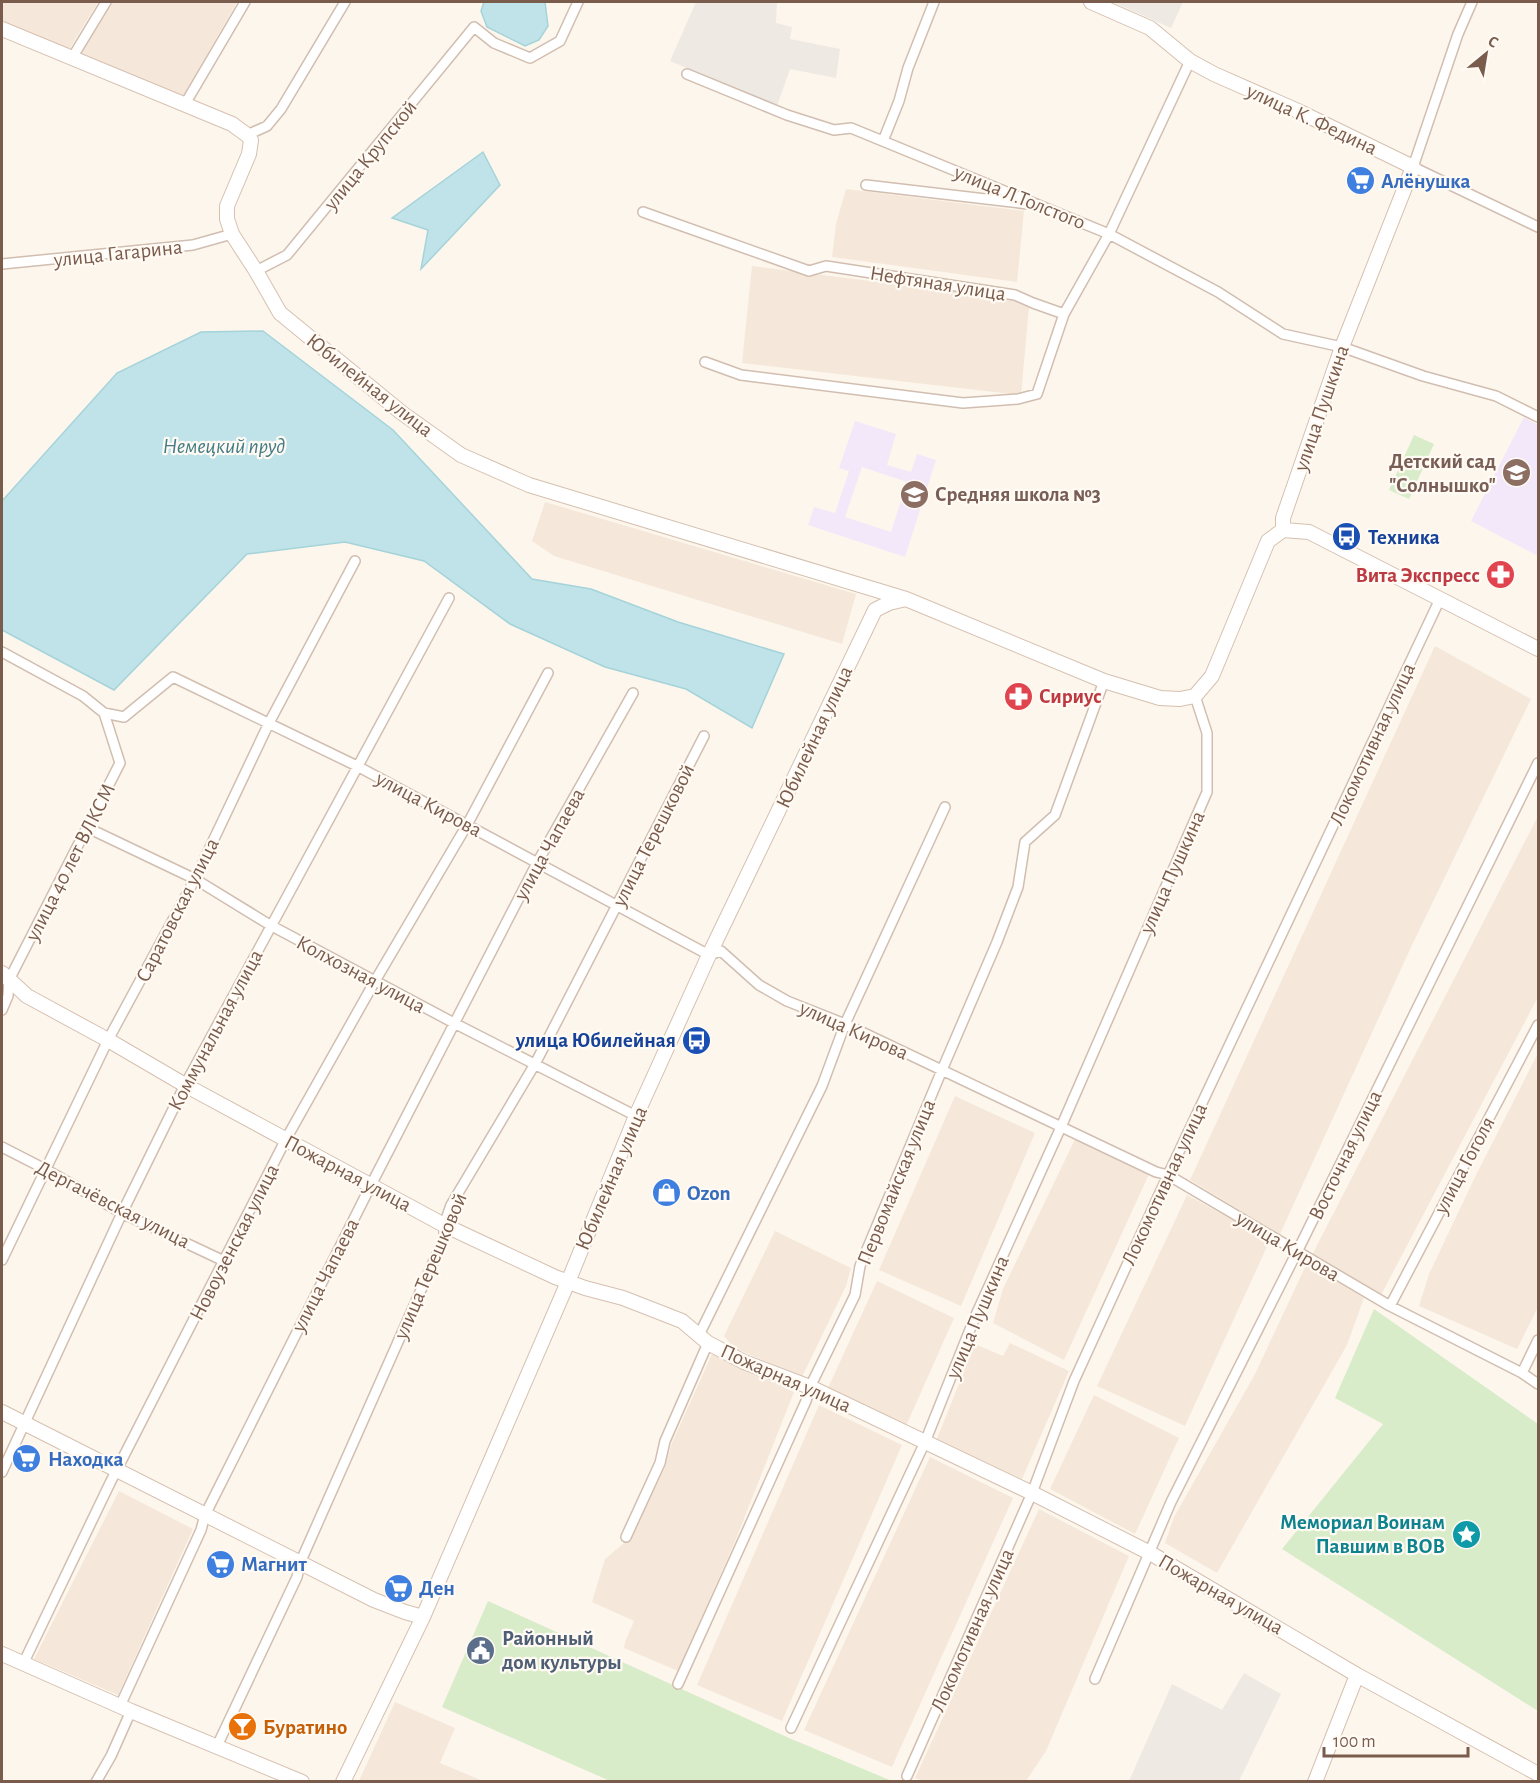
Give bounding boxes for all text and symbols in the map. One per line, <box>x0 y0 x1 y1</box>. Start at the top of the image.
north arrow <box>1456 24 1516 84</box>
text: С <box>1485 33 1501 51</box>
street label: улица К. Федина <box>1242 80 1381 159</box>
street label: улица Крупской <box>319 96 421 215</box>
street label: улица Л.Толстого <box>950 161 1088 233</box>
supermarket icon: Алёнушка <box>1344 165 1376 197</box>
place label: Алёнушка <box>1381 171 1470 192</box>
street label: улица Гагарина <box>52 236 184 271</box>
street label: Нефтяная улица <box>868 262 1008 305</box>
street label: Юбилейная улица <box>303 330 437 441</box>
street label: улица Пушкина <box>1290 342 1353 475</box>
water label: Немецкий пруд <box>163 435 285 458</box>
place label: Детский сад "Солнышко" <box>1389 451 1496 496</box>
school or university icon: Детский сад "Солнышко" <box>1501 457 1533 489</box>
school or university icon: Средняя школа №3 <box>898 478 930 510</box>
place label: Средняя школа №3 <box>935 484 1101 505</box>
bus stop icon: Техника <box>1331 521 1363 553</box>
place label: Техника <box>1368 527 1440 548</box>
pharmacy icon: Вита Экспресс <box>1485 559 1517 591</box>
place label: Вита Экспресс <box>1355 565 1480 586</box>
street label: Локомотивная улица <box>1326 660 1419 828</box>
street label: Юбилейная улица <box>772 663 857 811</box>
pharmacy icon: Сириус <box>1002 680 1034 712</box>
place label: Сириус <box>1039 686 1102 707</box>
street label: улица Терешковой <box>608 761 698 911</box>
street label: улица Кирова <box>371 767 486 841</box>
street label: улица 40 лет ВЛКСМ <box>21 780 119 945</box>
street label: улица Чапаева <box>510 784 589 905</box>
street label: улица Пушкина <box>1136 807 1209 938</box>
street label: Саратовская улица <box>132 834 223 986</box>
street label: Колхозная улица <box>293 932 429 1017</box>
street label: Коммунальная улица <box>164 946 267 1114</box>
street label: улица Кирова <box>795 997 912 1064</box>
bus stop icon: улица Юбилейная <box>681 1024 713 1056</box>
place label: улица Юбилейная <box>515 1030 676 1051</box>
street label: Восточная улица <box>1305 1087 1386 1223</box>
street label: Первомайская улица <box>854 1096 939 1268</box>
street label: Локомотивная улица <box>1118 1100 1211 1268</box>
street label: Юбилейная улица <box>572 1103 651 1253</box>
street label: улица Гоголя <box>1430 1113 1499 1218</box>
street label: Пожарная улица <box>281 1131 415 1216</box>
street label: Дергачёвская улица <box>32 1157 194 1253</box>
street label: Новоузенская улица <box>186 1160 283 1324</box>
shop icon: Ozon <box>650 1177 682 1209</box>
place label: Ozon <box>687 1183 731 1204</box>
street label: улица Терешковой <box>390 1190 471 1343</box>
street label: улица Кирова <box>1232 1207 1343 1286</box>
street label: улица Чапаева <box>287 1215 363 1336</box>
street label: улица Пушкина <box>942 1252 1013 1383</box>
street label: Пожарная улица <box>717 1340 855 1417</box>
supermarket icon: Находка <box>11 1443 43 1475</box>
place label: Находка <box>48 1449 123 1470</box>
place label: Мемориал Воинам Павшим в ВОВ <box>1280 1512 1445 1557</box>
place icon: Мемориал Воинам Павшим в ВОВ <box>1450 1518 1482 1550</box>
street label: Локомотивная улица <box>927 1545 1018 1715</box>
supermarket icon: Магнит <box>204 1548 236 1580</box>
street label: Пожарная улица <box>1155 1550 1287 1639</box>
place label: Магнит <box>241 1554 307 1575</box>
supermarket icon: Ден <box>382 1572 414 1604</box>
place label: Ден <box>419 1578 455 1599</box>
place label: Районный дом культуры <box>502 1628 622 1673</box>
public building icon: Районный дом культуры <box>465 1634 497 1666</box>
bar icon: Буратино <box>226 1711 258 1743</box>
place label: Буратино <box>263 1717 347 1738</box>
scale bar <box>1324 1720 1468 1758</box>
text: 100 m <box>1333 1733 1376 1751</box>

